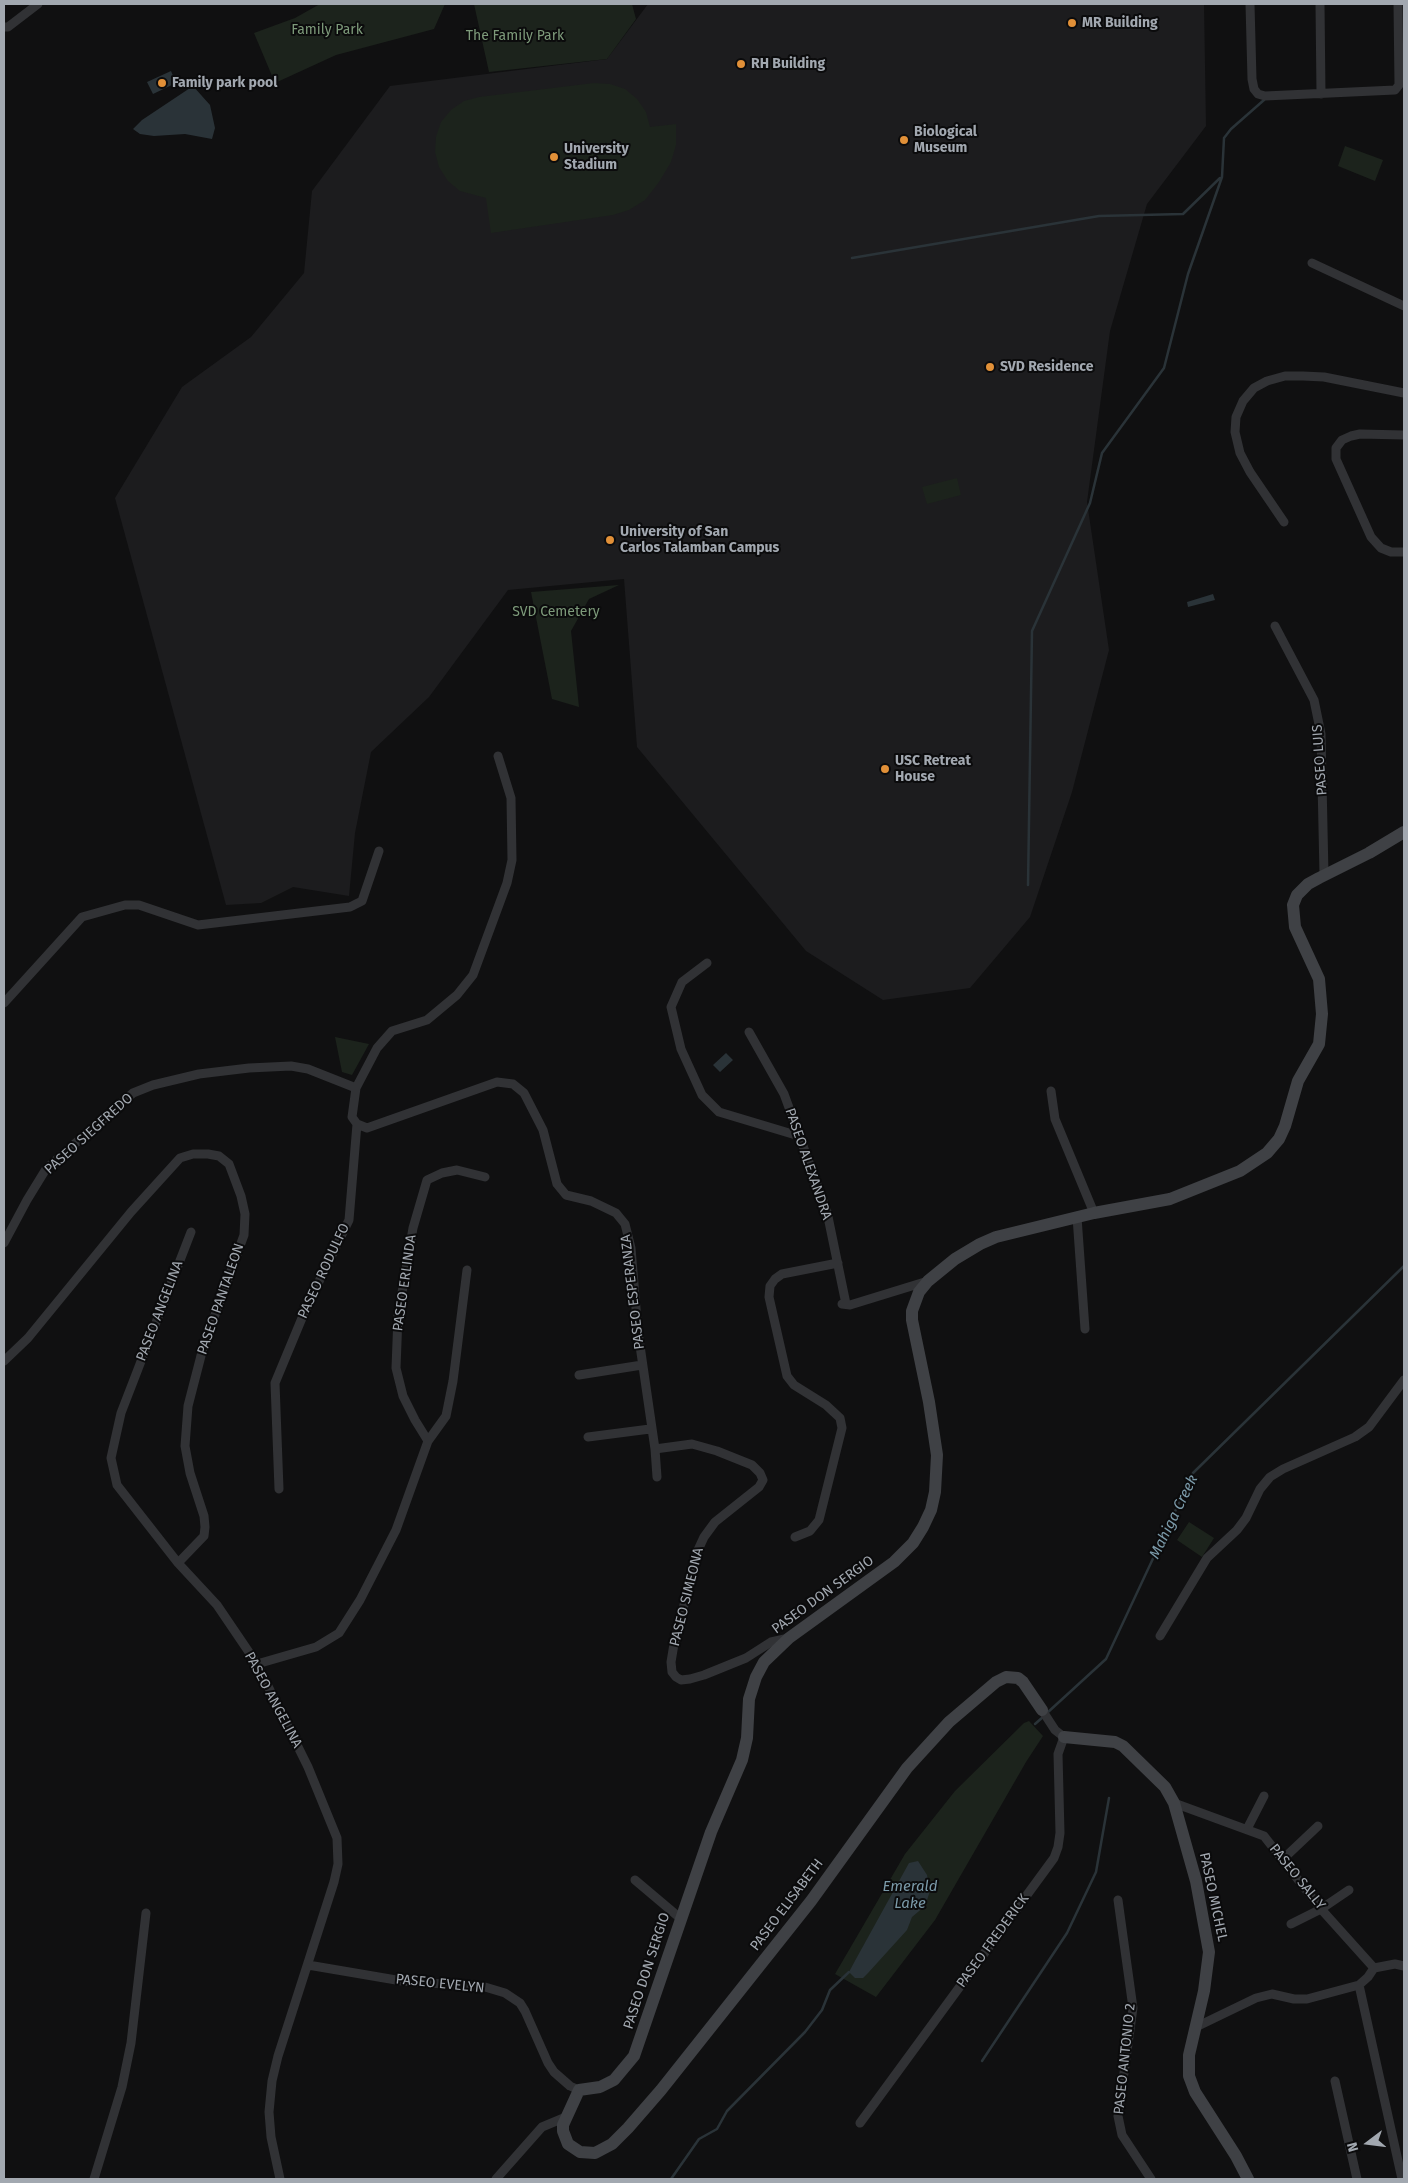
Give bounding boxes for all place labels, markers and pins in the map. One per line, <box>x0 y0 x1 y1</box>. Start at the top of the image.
place label: MR Building <box>1082 15 1158 31</box>
marker: MR Building <box>1066 17 1078 29</box>
place label: RH Building <box>751 56 825 72</box>
marker: RH Building <box>735 58 747 70</box>
place label: Family park pool <box>172 75 277 91</box>
marker: Family park pool <box>156 77 168 89</box>
place label: Biological Museum <box>914 124 977 156</box>
marker: Biological Museum <box>898 134 910 146</box>
place label: University Stadium <box>564 141 629 174</box>
marker: University Stadium <box>548 151 560 163</box>
place label: SVD Residence <box>1000 359 1093 375</box>
marker: SVD Residence <box>984 361 996 373</box>
place label: University of San Carlos Talamban Campus <box>620 524 779 556</box>
marker: University of San Carlos Talamban Campus <box>604 534 616 546</box>
place label: USC Retreat House <box>895 753 971 786</box>
marker: USC Retreat House <box>879 763 891 775</box>

